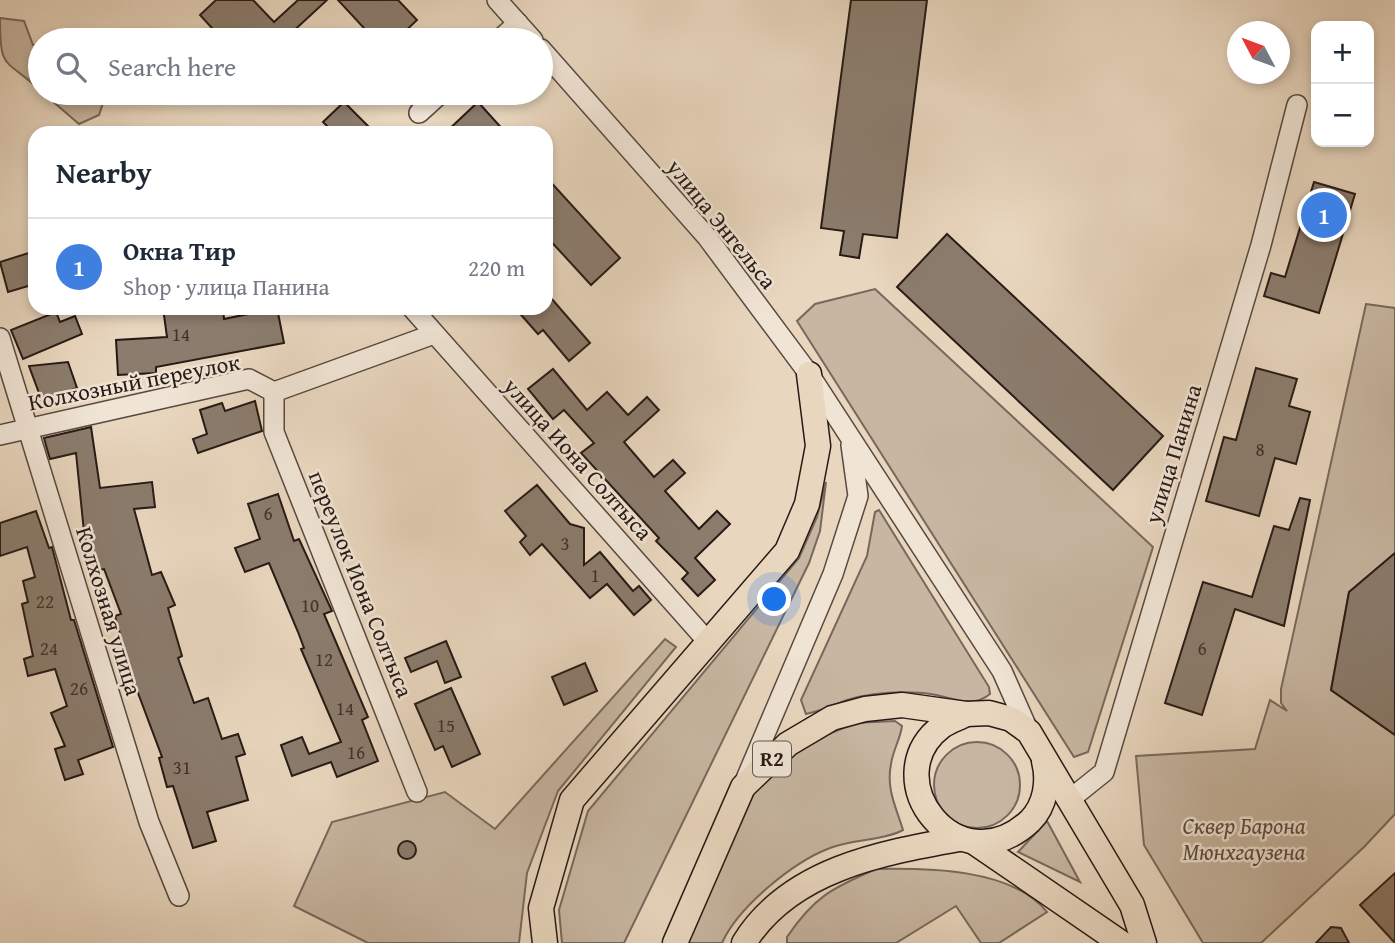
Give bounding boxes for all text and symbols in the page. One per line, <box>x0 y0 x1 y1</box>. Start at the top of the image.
north arrow <box>1227 21 1290 84</box>
map controls <box>1311 21 1374 147</box>
button: + <box>1311 21 1374 84</box>
search box <box>28 28 553 105</box>
text: Search here <box>108 47 236 86</box>
icon: search <box>52 48 90 86</box>
button: − <box>1311 84 1374 147</box>
text: Nearby <box>56 150 152 194</box>
street label: улица Энгельса <box>659 151 785 296</box>
pin: 1 <box>1301 189 1347 241</box>
text: Окна Тир <box>123 231 236 270</box>
text: 1 <box>73 251 85 284</box>
text: 220 m <box>468 251 525 284</box>
text: Shop · улица Панина <box>123 270 329 303</box>
house number: 14 <box>172 320 190 348</box>
street label: Колхозный переулок <box>25 345 243 418</box>
street label: улица Иона Солтыса <box>496 369 661 547</box>
street label: улица Панина <box>1135 380 1209 529</box>
house number: 8 <box>1255 435 1265 463</box>
street label: переулок Иона Солтыса <box>301 465 422 702</box>
house number: 6 <box>263 499 273 527</box>
street label: Колхозная улица <box>68 522 151 699</box>
house number: 3 <box>560 529 570 557</box>
house number: 1 <box>590 561 600 589</box>
your location <box>757 582 791 616</box>
house number: 22 <box>36 587 54 615</box>
house number: 10 <box>301 591 319 619</box>
house number: 24 <box>40 634 58 662</box>
house number: 6 <box>1197 634 1207 662</box>
house number: 12 <box>315 645 333 673</box>
house number: 26 <box>70 674 88 702</box>
house number: 14 <box>336 694 354 722</box>
house number: 15 <box>437 711 455 739</box>
house number: 16 <box>347 738 365 766</box>
road number: R2 <box>753 742 791 776</box>
house number: 31 <box>173 753 191 781</box>
park label: Сквер Барона Мюнхгаузена <box>1182 809 1306 868</box>

